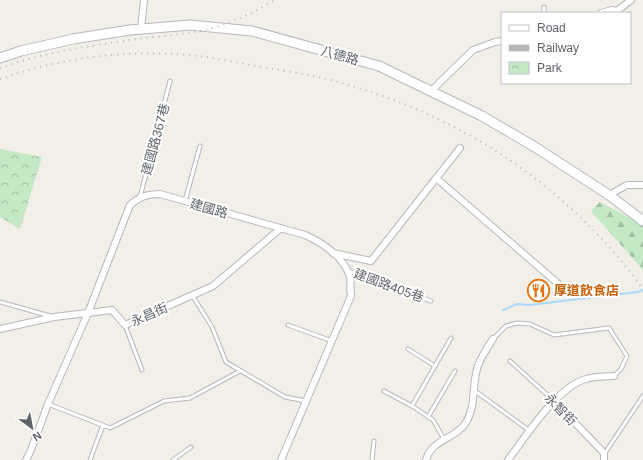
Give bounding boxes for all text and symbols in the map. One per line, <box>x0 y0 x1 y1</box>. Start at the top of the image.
legend <box>501 12 631 84</box>
text: Road <box>537 21 566 35</box>
text: Railway <box>537 41 579 55</box>
street label: 八德路 <box>319 43 361 68</box>
text: Park <box>537 61 563 75</box>
street label: 建國路367巷 <box>139 102 172 177</box>
street label: 建國路 <box>188 196 230 221</box>
street label: 建國路405巷 <box>352 266 426 305</box>
restaurant icon: 厚道飲食店 <box>525 277 551 303</box>
place label: 厚道飲食店 <box>554 283 619 298</box>
street label: 永昌街 <box>128 300 170 329</box>
street label: 永智街 <box>542 390 580 428</box>
north arrow <box>12 408 52 448</box>
text: N <box>31 429 44 444</box>

